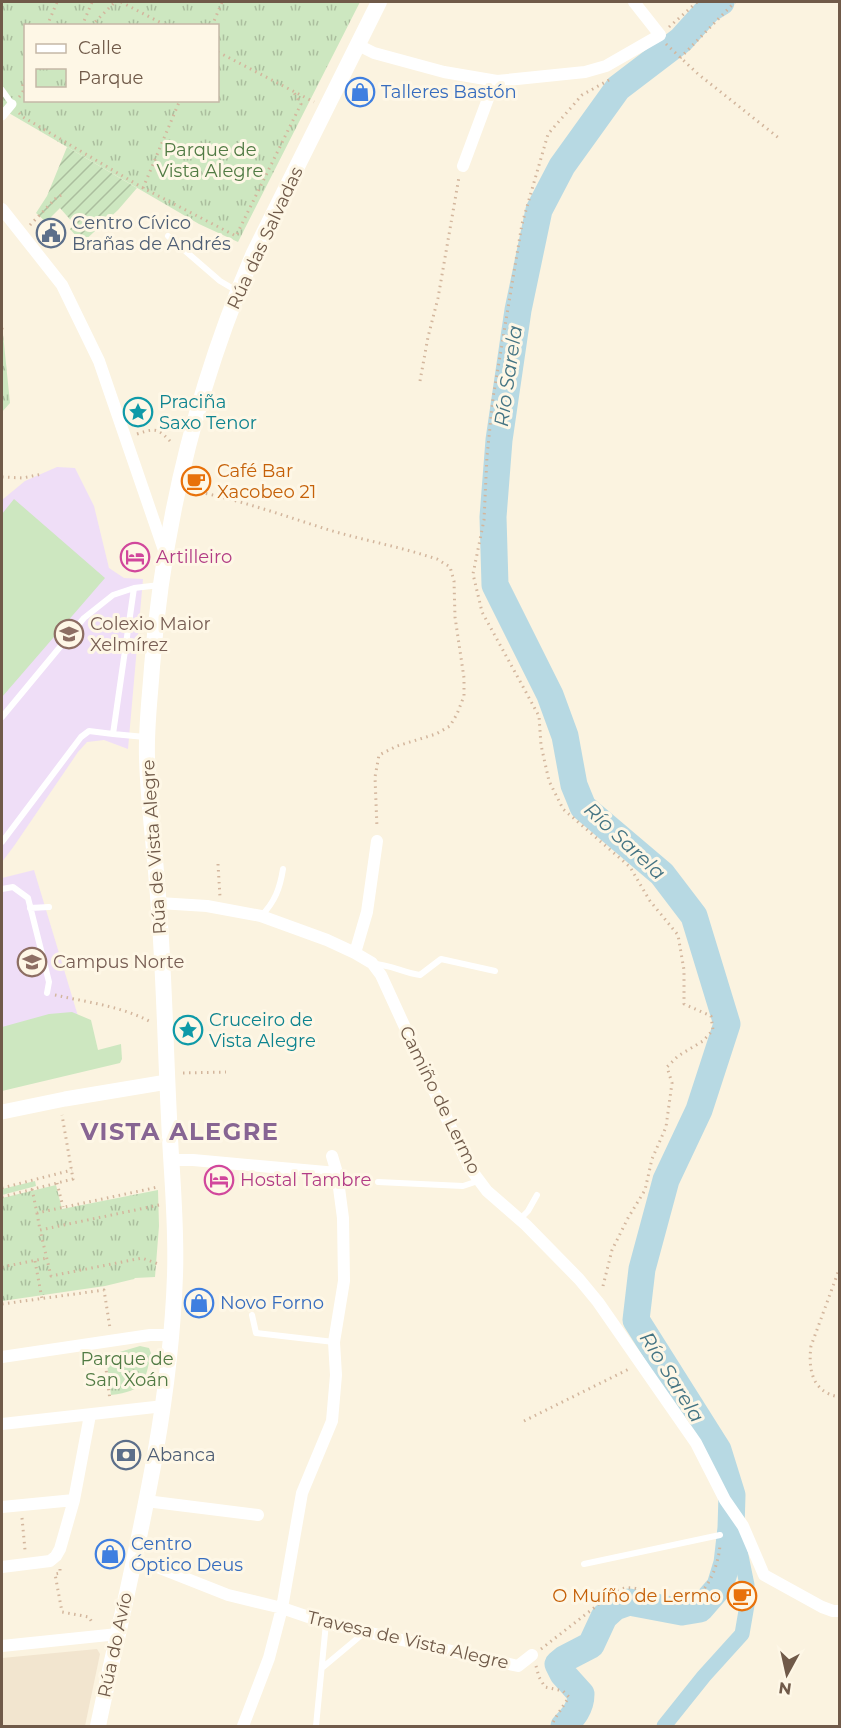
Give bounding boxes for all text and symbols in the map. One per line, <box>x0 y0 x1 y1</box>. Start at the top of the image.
legend <box>24 24 219 102</box>
text: Calle <box>78 37 122 59</box>
text: Parque <box>78 67 144 89</box>
shop icon: Talleres Bastón <box>344 76 376 108</box>
place label: Talleres Bastón <box>381 81 517 103</box>
park label: Parque de Vista Alegre <box>157 139 264 182</box>
street label: Rúa das Salvadas <box>222 163 308 313</box>
place label: Centro Cívico Brañas de Andrés <box>72 212 231 255</box>
public building icon: Centro Cívico Brañas de Andrés <box>35 217 67 249</box>
water label: Río Sarela <box>489 324 527 428</box>
place label: Praciña Saxo Tenor <box>159 391 257 434</box>
place icon: Praciña Saxo Tenor <box>122 396 154 428</box>
place label: Café Bar Xacobeo 21 <box>217 460 316 503</box>
cafe icon: Café Bar Xacobeo 21 <box>180 465 212 497</box>
hotel icon: Artilleiro <box>119 541 151 573</box>
place label: Artilleiro <box>156 546 232 568</box>
place label: Colexio Maior Xelmírez <box>90 613 211 656</box>
school or university icon: Colexio Maior Xelmírez <box>53 618 85 650</box>
street label: Rúa de Vista Alegre <box>137 759 171 935</box>
water label: Río Sarela <box>579 797 671 885</box>
school or university icon: Campus Norte <box>16 946 48 978</box>
place label: Campus Norte <box>53 951 185 973</box>
place label: Cruceiro de Vista Alegre <box>209 1009 316 1052</box>
place icon: Cruceiro de Vista Alegre <box>172 1014 204 1046</box>
street label: Camiño de Lermo <box>395 1022 485 1178</box>
district label: VISTA ALEGRE <box>80 1117 279 1146</box>
hotel icon: Hostal Tambre <box>203 1164 235 1196</box>
place label: Hostal Tambre <box>240 1169 372 1191</box>
shop icon: Novo Forno <box>183 1287 215 1319</box>
place label: Novo Forno <box>220 1292 324 1314</box>
water label: Río Sarela <box>635 1327 709 1427</box>
park label: Parque de San Xoán <box>80 1348 174 1391</box>
bank icon: Abanca <box>110 1439 142 1471</box>
place label: Abanca <box>147 1444 216 1466</box>
place label: Centro Óptico Deus <box>131 1533 243 1576</box>
shop icon: Centro Óptico Deus <box>94 1538 126 1570</box>
cafe icon: O Muíño de Lermo <box>726 1580 758 1612</box>
place label: O Muíño de Lermo <box>552 1585 721 1607</box>
street label: Rúa do Avío <box>93 1590 137 1700</box>
street label: Travesa de Vista Alegre <box>305 1606 511 1674</box>
north arrow <box>757 1644 817 1704</box>
text: N <box>777 1678 793 1699</box>

